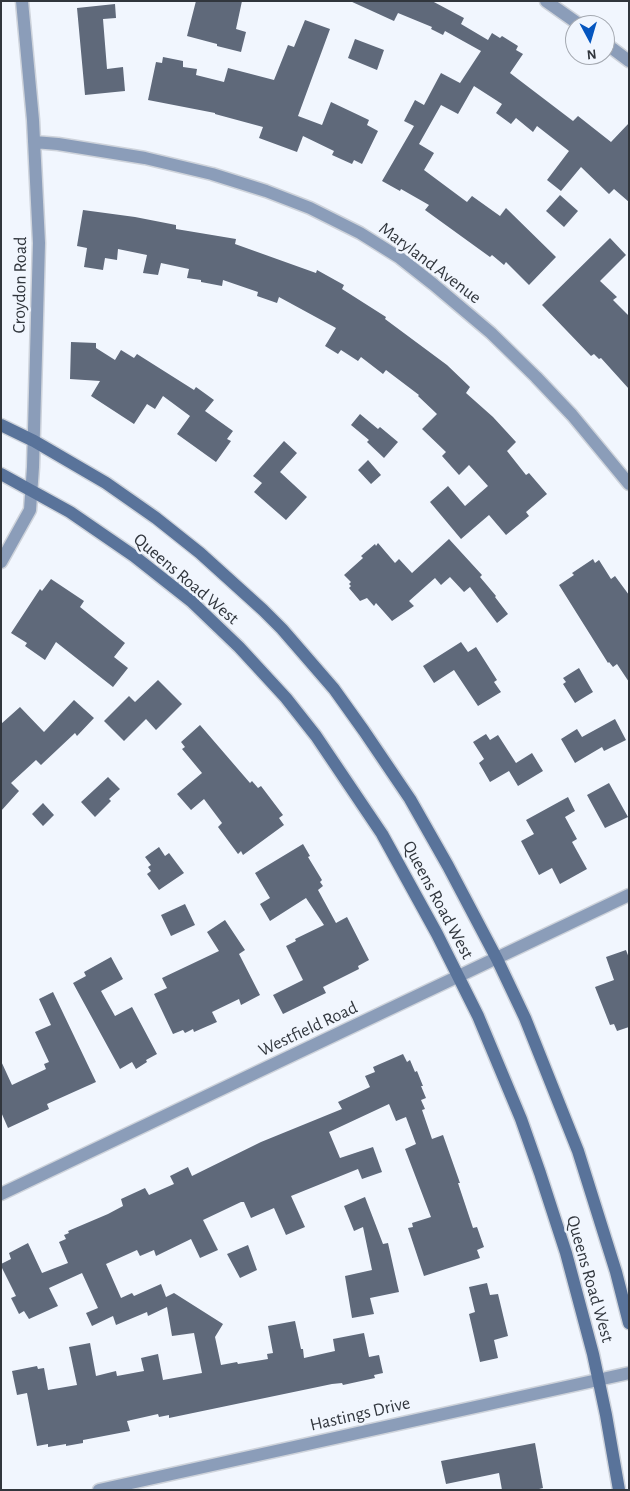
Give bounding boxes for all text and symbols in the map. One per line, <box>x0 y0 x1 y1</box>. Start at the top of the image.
north arrow <box>565 15 615 65</box>
text: N <box>586 46 597 61</box>
street label: Maryland Avenue <box>375 218 485 308</box>
street label: Croydon Road <box>8 236 32 334</box>
street label: Queens Road West <box>129 529 243 629</box>
street label: Queens Road West <box>398 837 478 963</box>
street label: Westfield Road <box>255 997 361 1061</box>
street label: Queens Road West <box>562 1213 618 1345</box>
street label: Hastings Drive <box>308 1392 412 1436</box>

